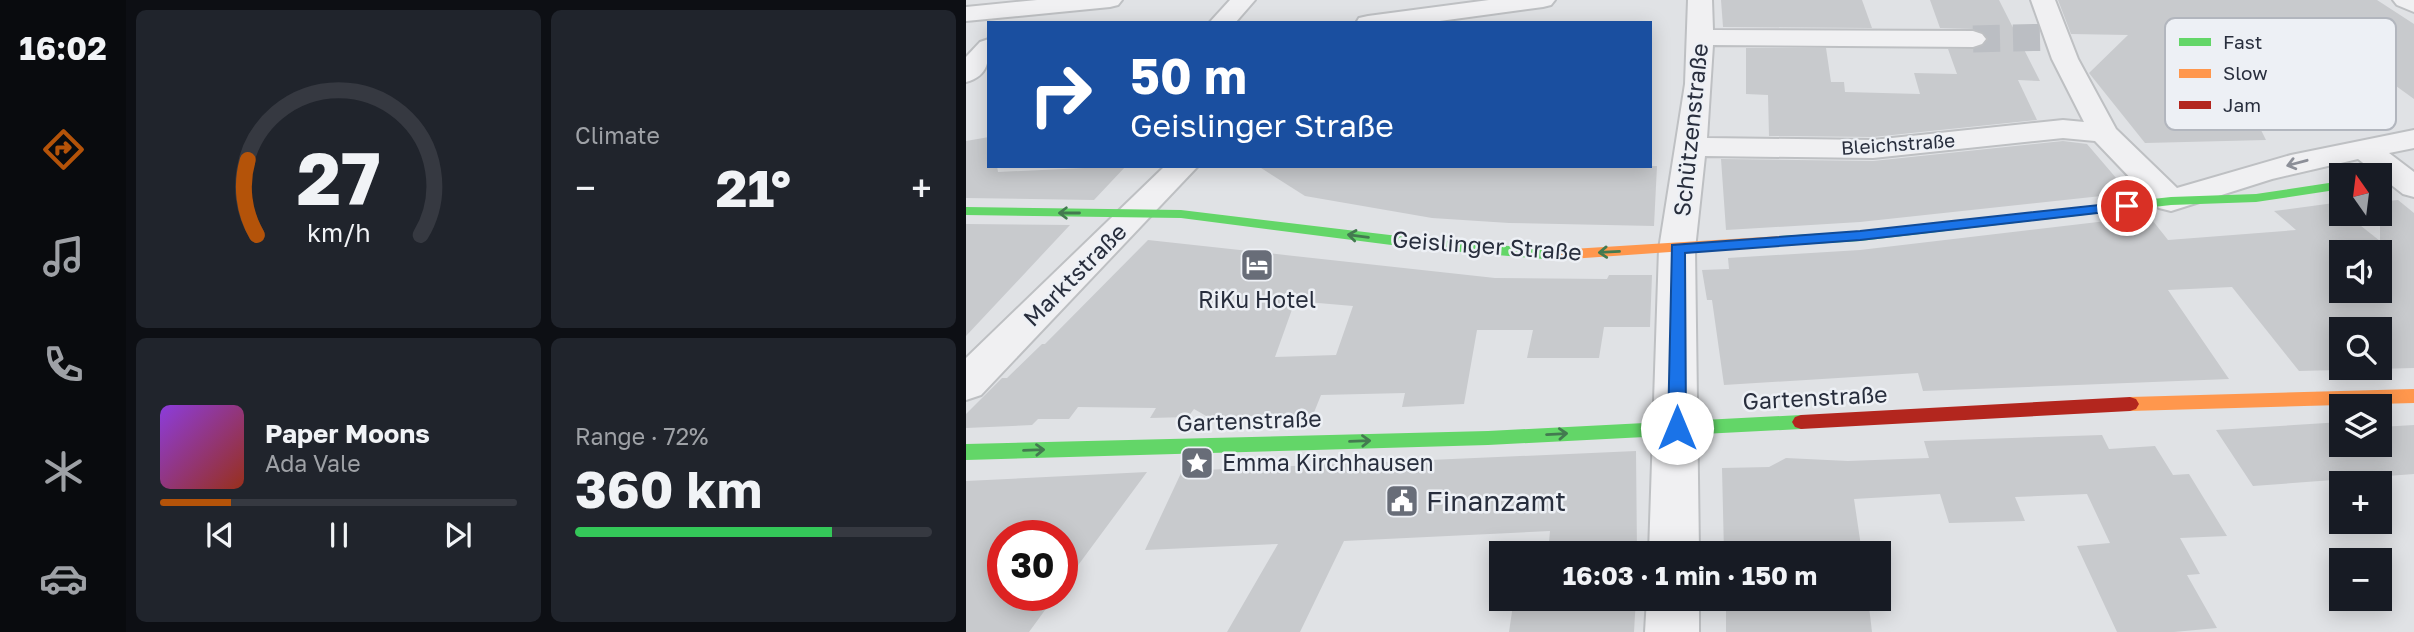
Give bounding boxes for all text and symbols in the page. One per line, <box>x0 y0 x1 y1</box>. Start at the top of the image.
legend <box>2165 18 2396 130</box>
text: 16:02 <box>19 29 107 67</box>
text: Fast <box>2223 30 2262 53</box>
street label: Schützenstraße <box>1667 42 1713 218</box>
text: 50 m <box>1130 46 1247 105</box>
icon: right <box>1015 49 1106 140</box>
text: Slow <box>2223 61 2268 84</box>
text: Jam <box>2223 93 2261 116</box>
text: Geislinger Straße <box>1130 106 1394 144</box>
text: Climate <box>575 121 660 149</box>
icon: directions <box>39 125 88 174</box>
street label: Bleichstraße <box>1840 128 1956 159</box>
text: 27 <box>296 134 381 221</box>
text: 21° <box>716 156 791 218</box>
one-way arrow <box>2286 158 2308 171</box>
north arrow <box>2329 163 2392 226</box>
map controls <box>2329 163 2392 611</box>
text: − <box>575 165 596 210</box>
text: + <box>911 165 932 210</box>
pin <box>2097 176 2157 236</box>
icon: arrive <box>2108 187 2146 225</box>
one-way arrow <box>1058 206 1081 220</box>
text: km/h <box>307 217 370 248</box>
street label: Marktstraße <box>1017 217 1132 332</box>
street label: Geislinger Straße <box>1391 224 1583 266</box>
one-way arrow <box>1347 230 1370 243</box>
icon: music <box>39 232 88 281</box>
button: sound <box>2329 240 2392 303</box>
hotel icon: RiKu Hotel <box>1238 246 1276 284</box>
one-way arrow <box>1598 246 1621 259</box>
place label: RiKu Hotel <box>1198 285 1316 313</box>
button: search <box>2329 317 2392 380</box>
icon: phone <box>39 340 88 389</box>
street label: Gartenstraße <box>1742 379 1888 415</box>
position arrow <box>1640 391 1714 465</box>
button: layers <box>2329 394 2392 457</box>
street label: Gartenstraße <box>1176 403 1322 437</box>
text: Paper Moons <box>265 418 430 449</box>
text: Range · 72% <box>575 422 708 450</box>
one-way arrow <box>1545 428 1568 441</box>
one-way arrow <box>1348 435 1371 448</box>
one-way arrow <box>1022 443 1045 457</box>
place icon: Emma Kirchhausen <box>1178 444 1216 482</box>
icon: climate <box>39 447 88 496</box>
place label: Emma Kirchhausen <box>1222 448 1434 476</box>
text: Ada Vale <box>265 449 361 477</box>
text: 360 km <box>575 457 762 519</box>
button: + <box>2329 471 2392 534</box>
public building icon: Finanzamt <box>1383 482 1421 520</box>
place label: Finanzamt <box>1426 484 1566 517</box>
icon: previous <box>201 516 239 554</box>
icon: pause <box>320 516 358 554</box>
icon: next <box>439 516 477 554</box>
speed limit sign: 30 <box>987 520 1078 611</box>
button: − <box>2329 548 2392 611</box>
icon: car <box>39 554 88 603</box>
text: 16:03 · 1 min · 150 m <box>1563 560 1817 591</box>

